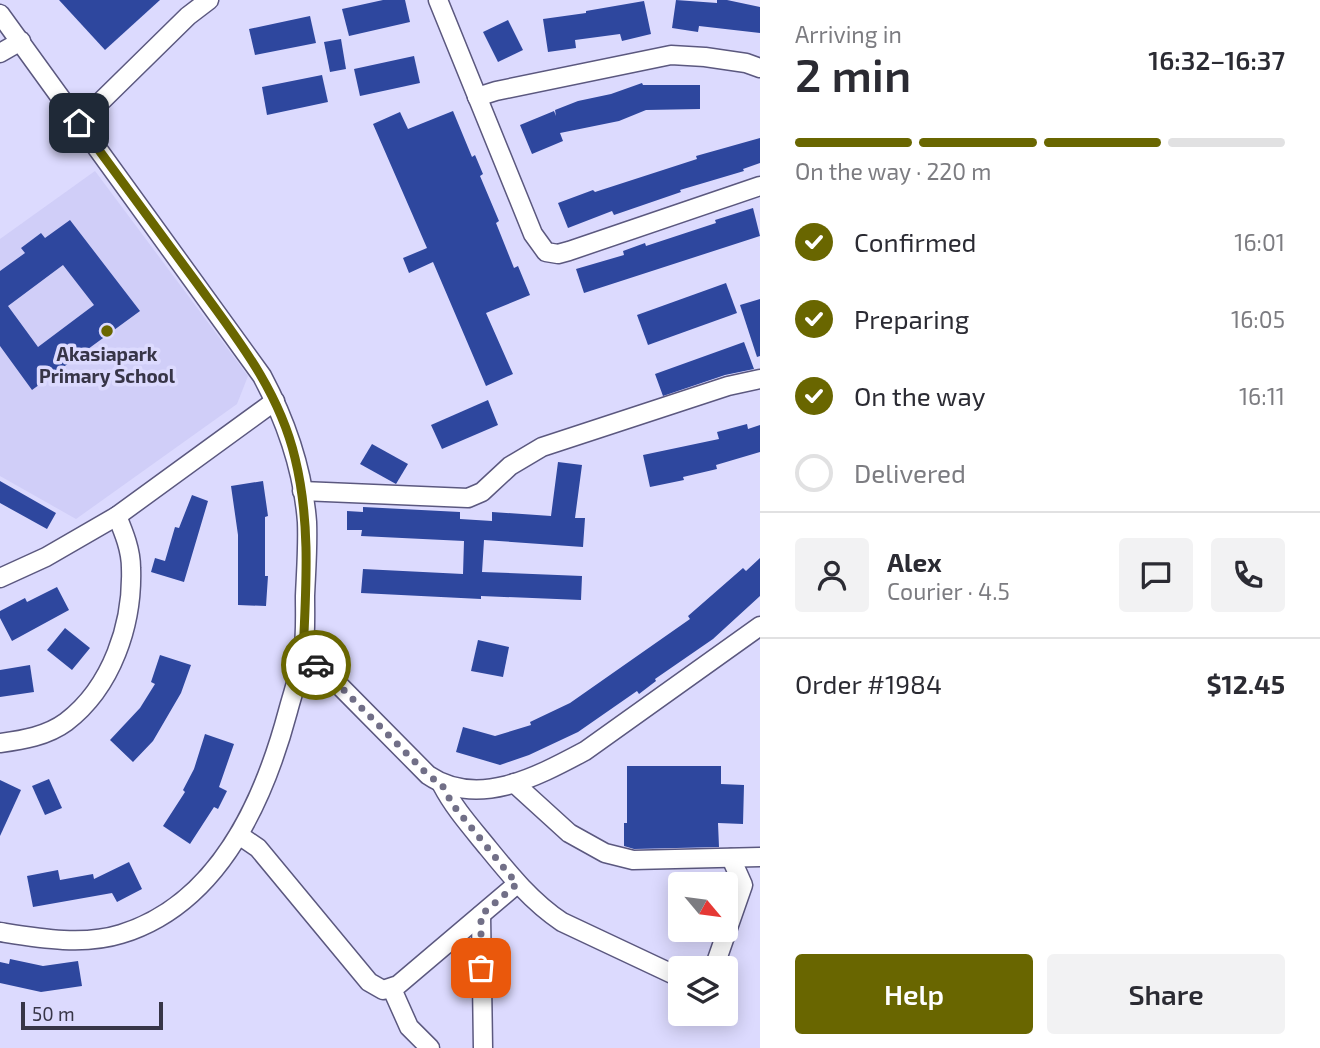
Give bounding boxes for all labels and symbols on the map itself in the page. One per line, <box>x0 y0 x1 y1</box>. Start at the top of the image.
pin <box>49 93 109 153</box>
marker: Akasiapark Primary School <box>99 323 115 339</box>
place label: Akasiapark Primary School <box>39 342 176 388</box>
courier <box>281 630 351 700</box>
north arrow <box>668 872 738 942</box>
pin <box>451 938 511 998</box>
scale bar <box>21 999 163 1031</box>

